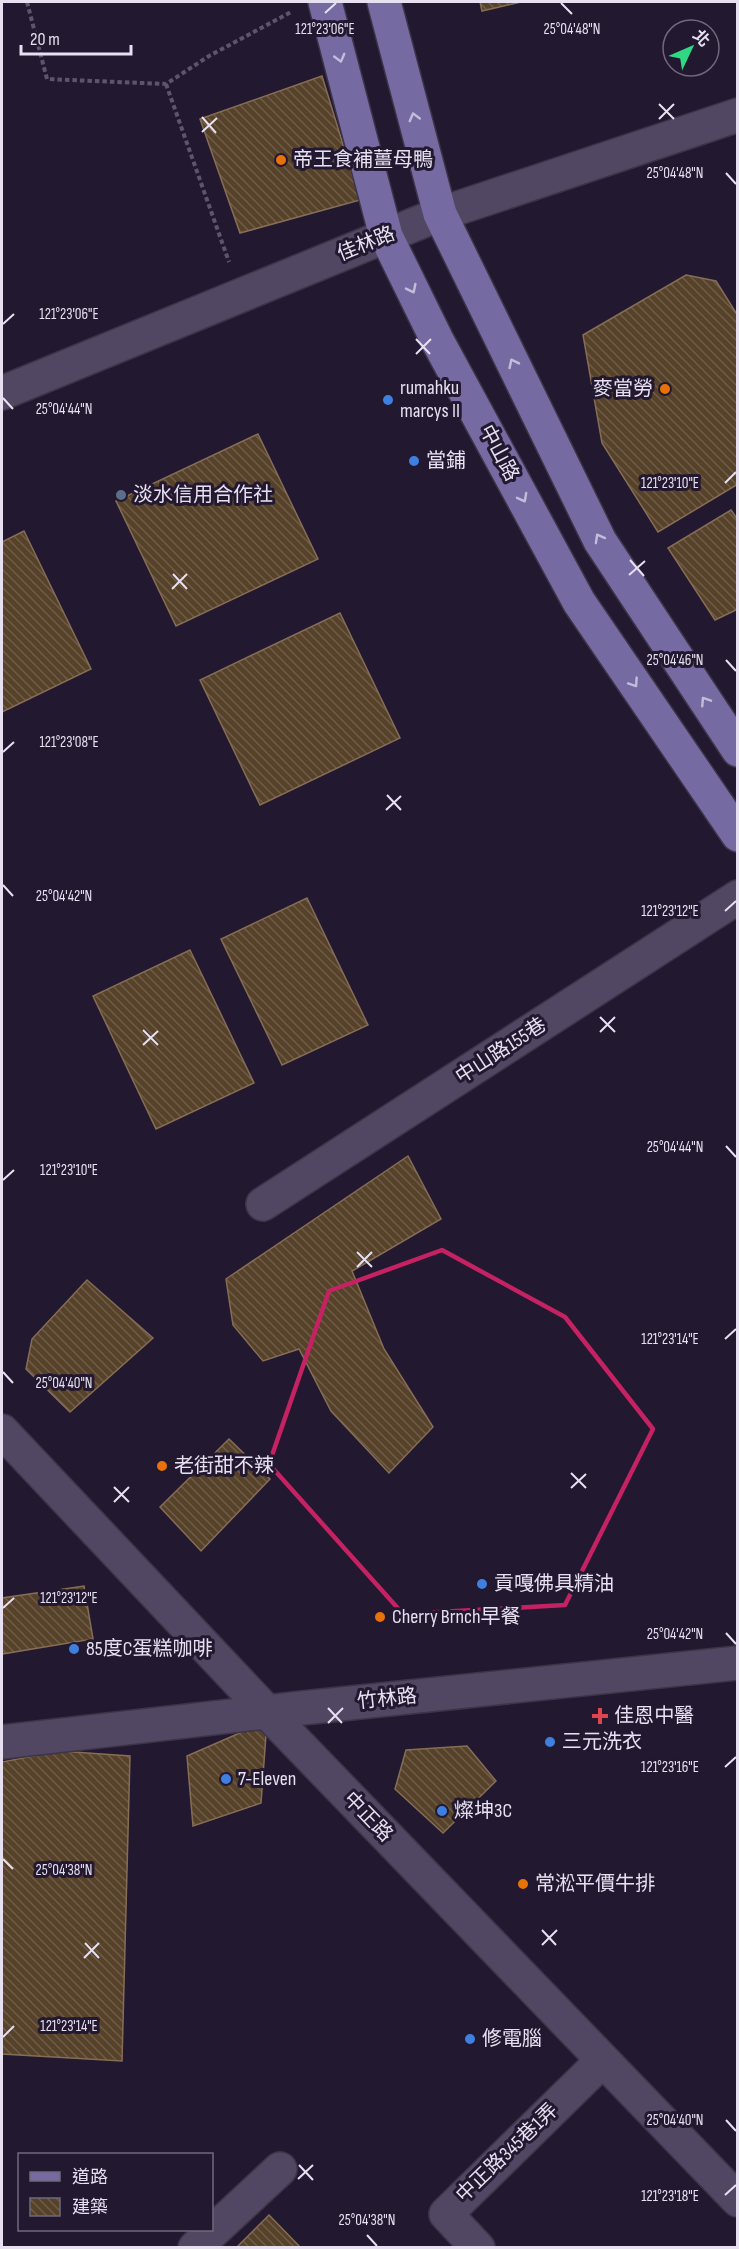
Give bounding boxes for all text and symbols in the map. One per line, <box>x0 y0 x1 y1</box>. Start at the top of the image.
scale bar <box>21 18 130 56</box>
north arrow <box>661 18 721 78</box>
text: 121°23'06"E <box>295 20 355 39</box>
text: 25°04'48"N <box>544 20 600 39</box>
text: 北 <box>688 26 713 51</box>
text: 20 m <box>30 29 60 50</box>
one-way arrow <box>333 52 345 63</box>
one-way arrow <box>409 112 422 122</box>
place label: 帝王食補薑母鴨 <box>293 148 433 172</box>
marker: 帝王食補薑母鴨 <box>274 153 288 167</box>
text: 25°04'48"N <box>647 164 703 183</box>
street label: 佳林路 <box>334 222 398 266</box>
one-way arrow <box>405 282 416 293</box>
text: 121°23'06"E <box>39 305 99 324</box>
one-way arrow <box>508 358 520 369</box>
place label: rumahku marcys II <box>400 376 460 423</box>
place label: 麥當勞 <box>593 377 653 401</box>
marker: 麥當勞 <box>658 382 672 396</box>
marker: rumahku marcys II <box>381 393 395 407</box>
text: 25°04'44"N <box>36 400 92 419</box>
street label: 中山路 <box>474 421 524 485</box>
place label: 當鋪 <box>426 449 466 473</box>
marker: 當鋪 <box>407 454 421 468</box>
text: 121°23'10"E <box>641 474 699 493</box>
place label: 淡水信用合作社 <box>133 483 273 507</box>
marker: 淡水信用合作社 <box>114 488 128 502</box>
one-way arrow <box>516 492 527 502</box>
one-way arrow <box>595 533 606 544</box>
text: 25°04'46"N <box>647 651 703 670</box>
one-way arrow <box>627 676 638 687</box>
one-way arrow <box>701 697 713 707</box>
text: 121°23'08"E <box>39 733 99 752</box>
text: 25°04'42"N <box>36 887 92 906</box>
text: 121°23'12"E <box>641 902 699 921</box>
street label: 中山路155巷 <box>451 1013 551 1089</box>
text: 25°04'44"N <box>647 1138 703 1157</box>
text: 121°23'10"E <box>40 1161 98 1180</box>
text: 121°23'14"E <box>641 1330 699 1349</box>
text: 25°04'40"N <box>36 1374 92 1393</box>
place label: 老街甜不辣 <box>174 1454 274 1478</box>
marker: 老街甜不辣 <box>155 1459 169 1473</box>
place label: 貢嘎佛具精油 <box>494 1572 614 1596</box>
marker: 貢嘎佛具精油 <box>475 1577 489 1591</box>
text: 121°23'12"E <box>40 1589 98 1608</box>
place label: Cherry Brnch早餐 <box>392 1605 521 1629</box>
marker: Cherry Brnch早餐 <box>373 1610 387 1624</box>
text: 25°04'42"N <box>647 1625 703 1644</box>
place label: 85度C蛋糕咖啡 <box>86 1637 212 1661</box>
marker: 85度C蛋糕咖啡 <box>67 1642 81 1656</box>
street label: 竹林路 <box>356 1684 418 1714</box>
place label: 佳恩中醫 <box>614 1704 694 1728</box>
marker: 佳恩中醫 <box>591 1707 609 1725</box>
place label: 三元洗衣 <box>562 1730 642 1754</box>
marker: 三元洗衣 <box>543 1735 557 1749</box>
text: 121°23'16"E <box>641 1758 699 1777</box>
place label: 7-Eleven <box>238 1767 296 1791</box>
marker: 7-Eleven <box>219 1772 233 1786</box>
street label: 中正路 <box>339 1787 397 1847</box>
place label: 燦坤3C <box>454 1799 512 1823</box>
marker: 燦坤3C <box>435 1804 449 1818</box>
text: 25°04'38"N <box>36 1861 92 1880</box>
place label: 常淞平價牛排 <box>535 1872 655 1896</box>
marker: 常淞平價牛排 <box>516 1877 530 1891</box>
text: 121°23'14"E <box>40 2017 98 2036</box>
place label: 修電腦 <box>482 2027 542 2051</box>
marker: 修電腦 <box>463 2032 477 2046</box>
street label: 中正路345巷1弄 <box>451 2099 563 2207</box>
text: 25°04'40"N <box>647 2111 703 2130</box>
legend <box>18 2153 213 2231</box>
text: 道路 <box>72 2167 108 2188</box>
text: 121°23'18"E <box>641 2187 699 2206</box>
text: 建築 <box>72 2197 108 2218</box>
text: 25°04'38"N <box>339 2211 395 2230</box>

